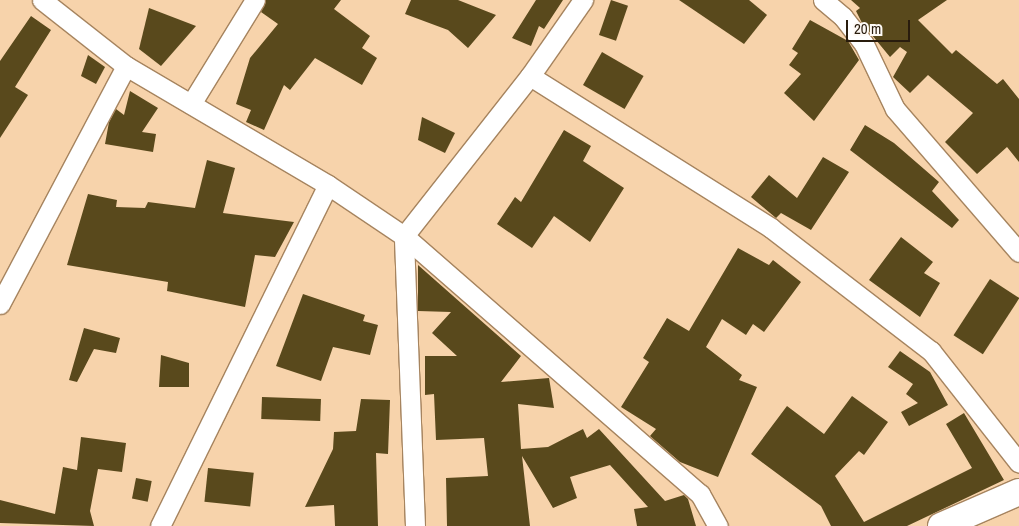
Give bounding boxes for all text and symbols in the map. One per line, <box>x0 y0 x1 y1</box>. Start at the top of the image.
scale bar <box>849 10 913 42</box>
text: 20 m <box>854 18 881 39</box>

